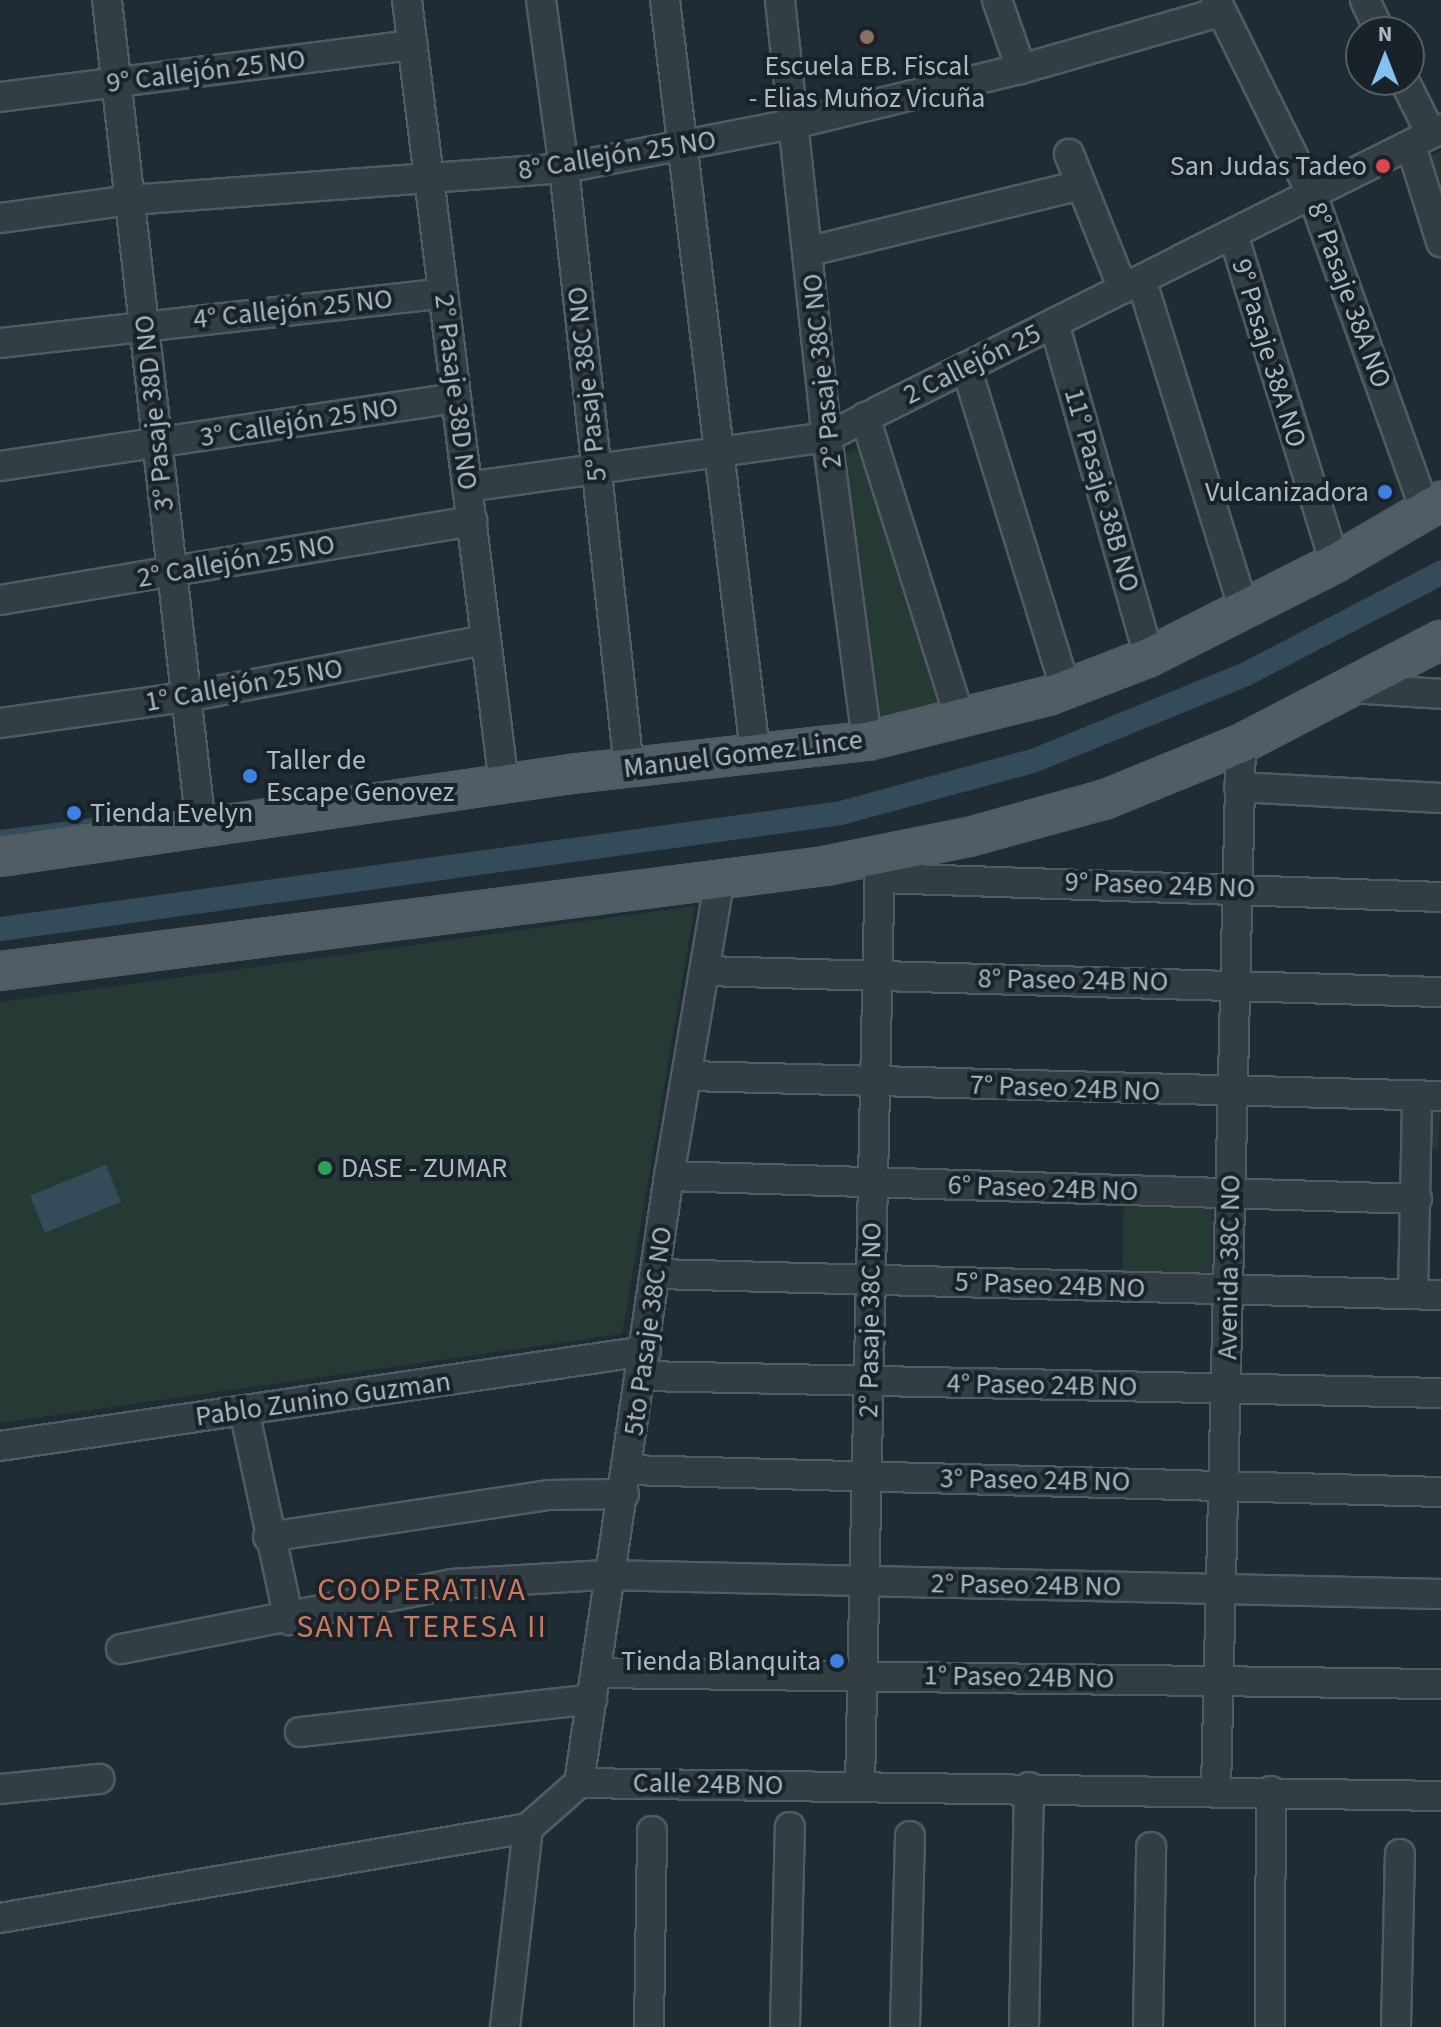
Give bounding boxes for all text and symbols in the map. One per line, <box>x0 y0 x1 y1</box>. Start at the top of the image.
north arrow <box>1345 16 1425 96</box>
text: N <box>1378 18 1392 50</box>
marker: Escuela EB. Fiscal - Elias Muñoz Vicuña <box>858 28 876 46</box>
street label: 9° Callejón 25 NO <box>105 42 307 100</box>
place label: Escuela EB. Fiscal - Elias Muñoz Vicuña <box>749 49 985 115</box>
street label: 8° Callejón 25 NO <box>516 123 718 187</box>
place label: San Judas Tadeo <box>1170 149 1367 183</box>
marker: San Judas Tadeo <box>1374 157 1392 175</box>
street label: 8° Pasaje 38A NO <box>1300 198 1398 392</box>
street label: 9° Pasaje 38A NO <box>1224 255 1314 451</box>
street label: 2° Pasaje 38C NO <box>795 272 849 470</box>
street label: 4° Callejón 25 NO <box>192 282 394 336</box>
street label: 5° Pasaje 38C NO <box>560 285 614 483</box>
street label: 2° Pasaje 38D NO <box>427 292 485 492</box>
street label: 3° Pasaje 38D NO <box>127 313 181 513</box>
street label: 2 Callejón 25 <box>898 316 1046 412</box>
street label: 11° Pasaje 38B NO <box>1057 384 1147 596</box>
street label: 3° Callejón 25 NO <box>198 390 400 454</box>
place label: Vulcanizadora <box>1205 475 1369 509</box>
marker: Vulcanizadora <box>1376 483 1394 501</box>
street label: 2° Callejón 25 NO <box>135 527 337 595</box>
street label: 1° Callejón 25 NO <box>143 651 345 719</box>
street label: Manuel Gomez Lince <box>622 723 864 785</box>
place label: Taller de Escape Genovez <box>266 743 454 809</box>
marker: Taller de Escape Genovez <box>241 767 259 785</box>
place label: Tienda Evelyn <box>90 796 253 830</box>
marker: Tienda Evelyn <box>65 804 83 822</box>
street label: 9° Paseo 24B NO <box>1064 865 1256 905</box>
street label: 8° Paseo 24B NO <box>977 962 1169 998</box>
street label: 7° Paseo 24B NO <box>969 1068 1161 1108</box>
place label: DASE - ZUMAR <box>341 1151 507 1185</box>
marker: DASE - ZUMAR <box>316 1159 334 1177</box>
street label: 6° Paseo 24B NO <box>947 1168 1139 1208</box>
street label: Avenida 38C NO <box>1211 1174 1247 1360</box>
street label: 2° Pasaje 38C NO <box>851 1222 889 1418</box>
street label: 5to Pasaje 38C NO <box>617 1224 679 1438</box>
street label: 5° Paseo 24B NO <box>954 1265 1146 1305</box>
street label: Pablo Zunino Guzman <box>193 1364 453 1434</box>
street label: 4° Paseo 24B NO <box>946 1367 1138 1403</box>
street label: 3° Paseo 24B NO <box>939 1462 1131 1498</box>
street label: 2° Paseo 24B NO <box>930 1567 1122 1603</box>
district label: COOPERATIVA SANTA TERESA II <box>296 1572 548 1647</box>
place label: Tienda Blanquita <box>621 1644 821 1678</box>
marker: Tienda Blanquita <box>828 1652 846 1670</box>
street label: 1° Paseo 24B NO <box>923 1659 1115 1695</box>
street label: Calle 24B NO <box>632 1766 784 1802</box>

